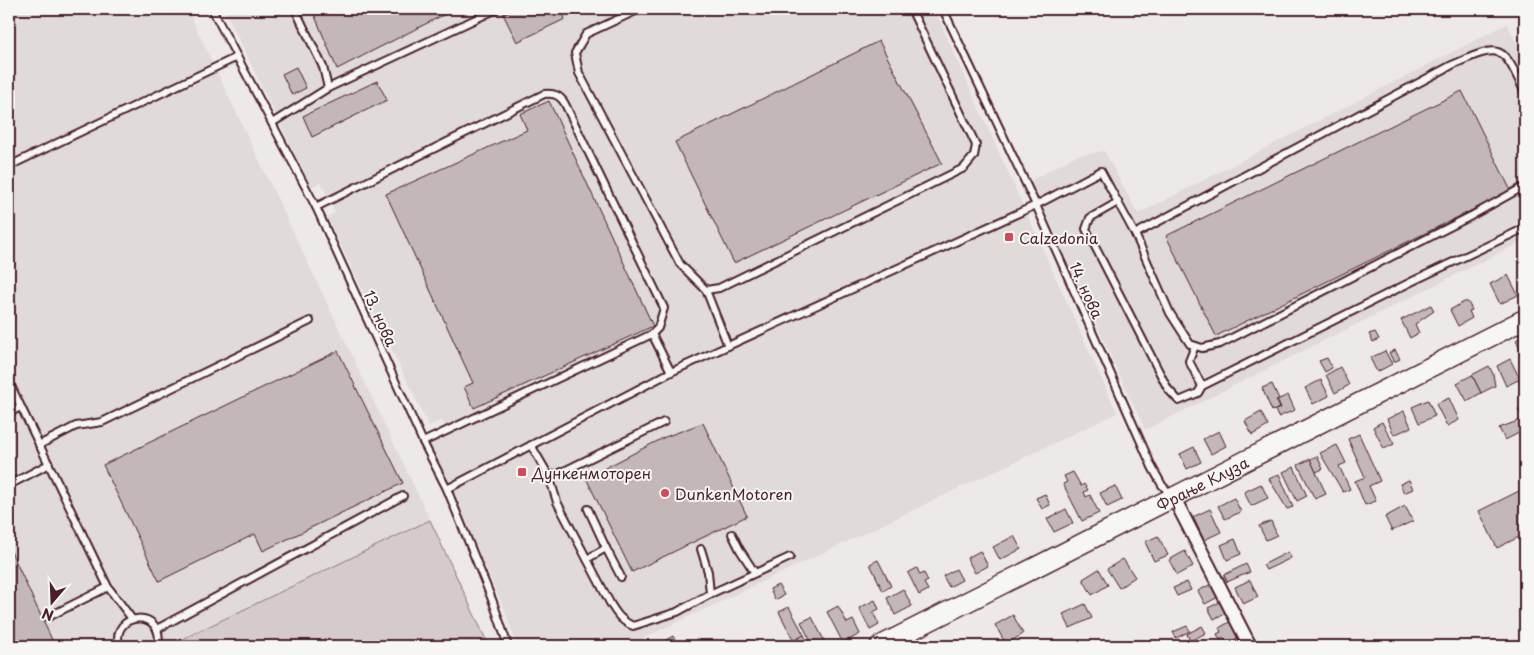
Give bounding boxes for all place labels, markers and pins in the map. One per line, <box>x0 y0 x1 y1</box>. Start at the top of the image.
place label: Calzedonia <box>1019 226 1099 249</box>
marker: Calzedonia <box>1003 231 1015 243</box>
place label: Дункенмоторен <box>531 461 651 484</box>
marker: Дункенмоторен <box>516 466 528 478</box>
place label: DunkenMotoren <box>675 482 793 505</box>
marker: DunkenMotoren <box>659 487 671 499</box>

